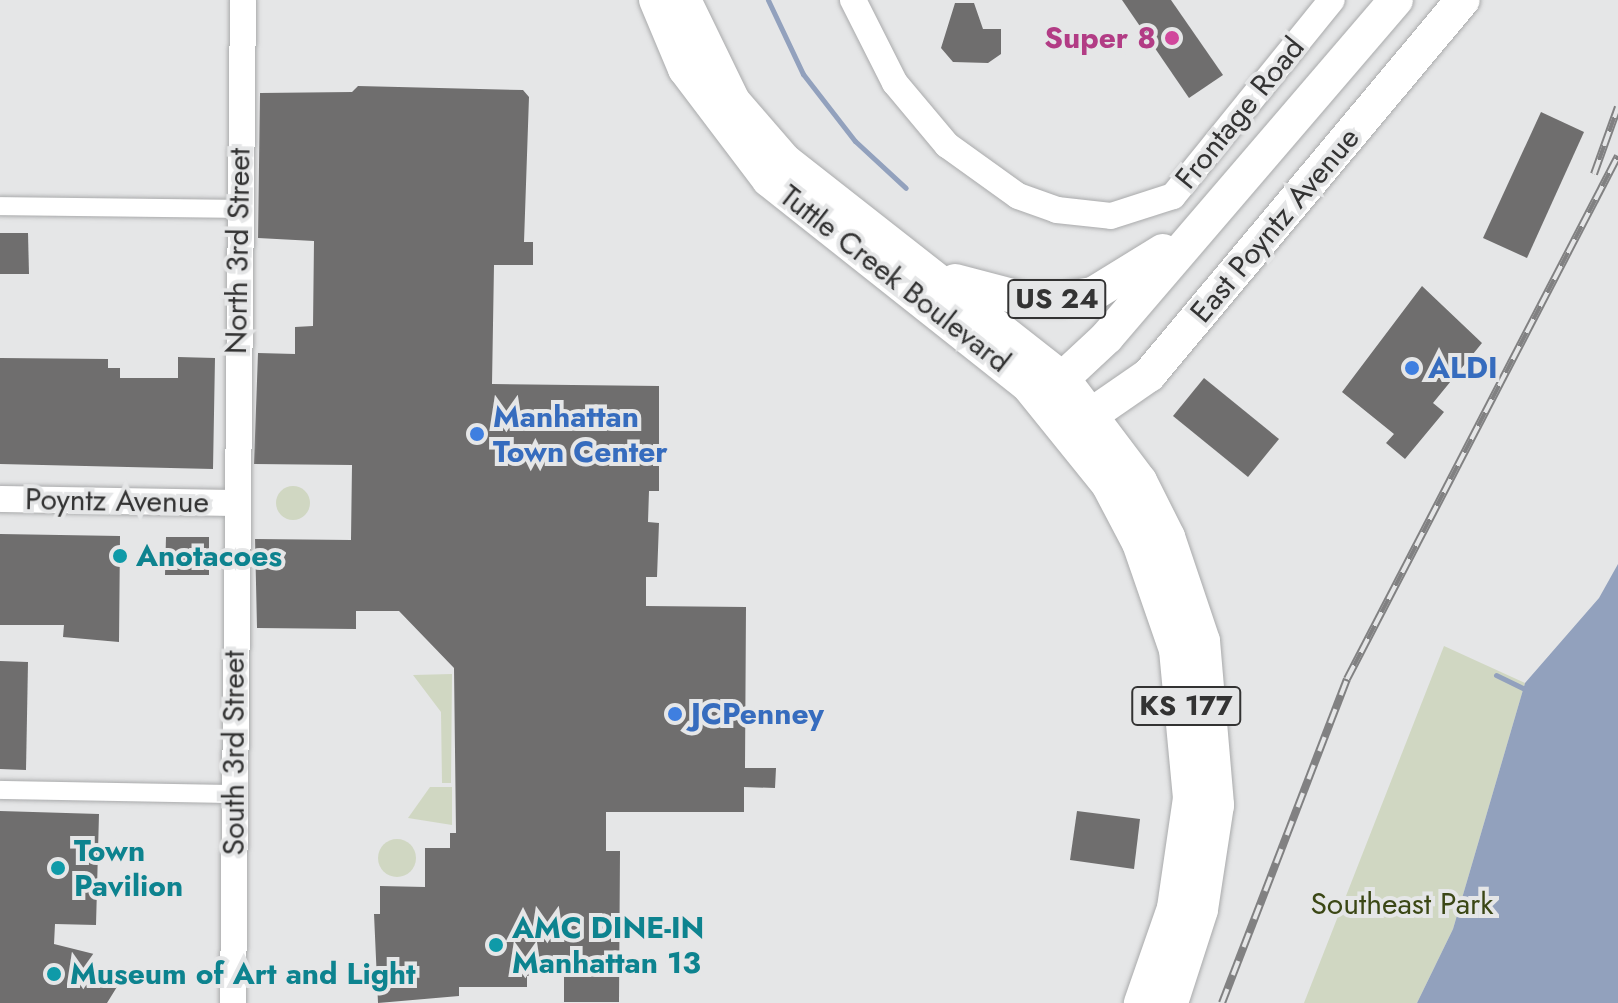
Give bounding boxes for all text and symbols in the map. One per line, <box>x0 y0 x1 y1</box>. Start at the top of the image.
place label: Super 8 <box>1044 20 1156 56</box>
marker: Super 8 <box>1163 29 1181 47</box>
street label: Frontage Road <box>1168 30 1312 196</box>
street label: East Poyntz Avenue <box>1183 120 1367 330</box>
street label: North 3rd Street <box>218 148 258 354</box>
street label: Tuttle Creek Boulevard <box>773 178 1017 380</box>
road number: US 24 <box>1007 275 1107 323</box>
place label: ALDI <box>1428 350 1497 386</box>
marker: ALDI <box>1403 359 1421 377</box>
place label: Manhattan Town Center <box>493 399 668 470</box>
marker: Manhattan Town Center <box>468 425 486 443</box>
street label: Poyntz Avenue <box>25 481 209 521</box>
place label: Anotacoes <box>136 538 282 574</box>
marker: Anotacoes <box>111 547 129 565</box>
street label: South 3rd Street <box>216 651 252 855</box>
road number: KS 177 <box>1130 682 1242 730</box>
place label: JCPenney <box>691 696 824 732</box>
marker: JCPenney <box>666 705 684 723</box>
place label: Town Pavilion <box>74 833 183 904</box>
marker: Town Pavilion <box>49 859 67 877</box>
park label: Southeast Park <box>1310 886 1494 922</box>
place label: AMC DINE-IN Manhattan 13 <box>512 910 704 980</box>
marker: AMC DINE-IN Manhattan 13 <box>487 936 505 954</box>
place label: Museum of Art and Light <box>70 956 416 992</box>
marker: Museum of Art and Light <box>45 965 63 983</box>

